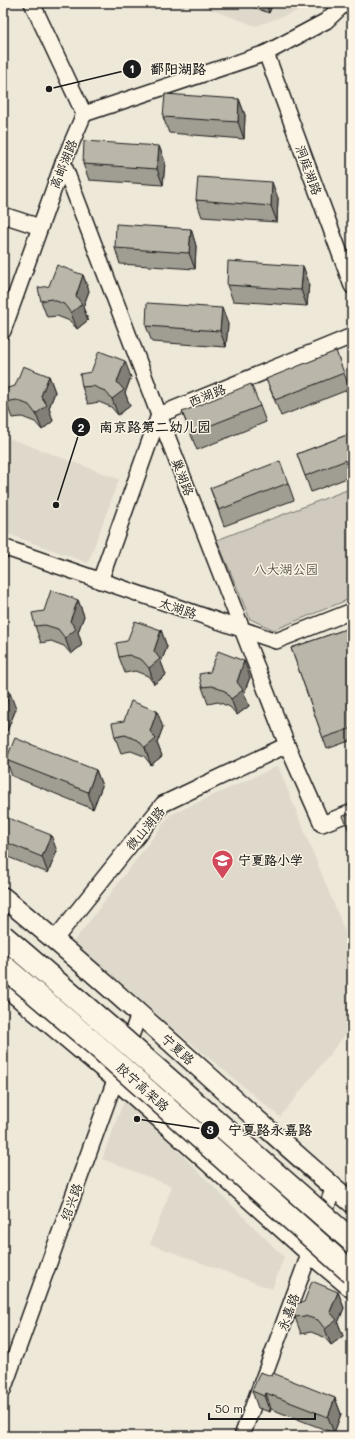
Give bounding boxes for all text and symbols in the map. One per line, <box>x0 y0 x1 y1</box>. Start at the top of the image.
callout: 鄱阳湖路 <box>122 56 214 82</box>
text: 鄱阳湖路 <box>150 59 206 78</box>
text: 1 <box>129 60 135 76</box>
street label: 高邮湖路 <box>45 137 80 191</box>
street label: 洞庭湖路 <box>293 142 326 197</box>
street label: 西湖路 <box>186 379 228 410</box>
callout: 南京路第二幼儿园 <box>71 414 219 440</box>
text: 南京路第二幼儿园 <box>99 417 211 436</box>
text: 2 <box>78 419 85 435</box>
street label: 巢湖路 <box>169 456 198 498</box>
park label: 八大湖公园 <box>253 560 319 577</box>
street label: 太湖路 <box>157 593 199 622</box>
street label: 微山湖路 <box>121 802 168 853</box>
school or university icon: 宁夏路小学 <box>210 847 236 880</box>
place label: 宁夏路小学 <box>238 851 303 868</box>
street label: 宁夏路 <box>158 1029 199 1068</box>
street label: 胶宁高架路 <box>113 1059 173 1115</box>
callout: 宁夏路永嘉路 <box>200 1117 320 1143</box>
text: 宁夏路永嘉路 <box>228 1120 312 1139</box>
text: 3 <box>206 1121 214 1137</box>
street label: 绍兴路 <box>56 1181 85 1223</box>
street label: 永嘉路 <box>273 1291 302 1333</box>
scale bar <box>209 1395 315 1421</box>
text: 50 m <box>215 1400 243 1416</box>

